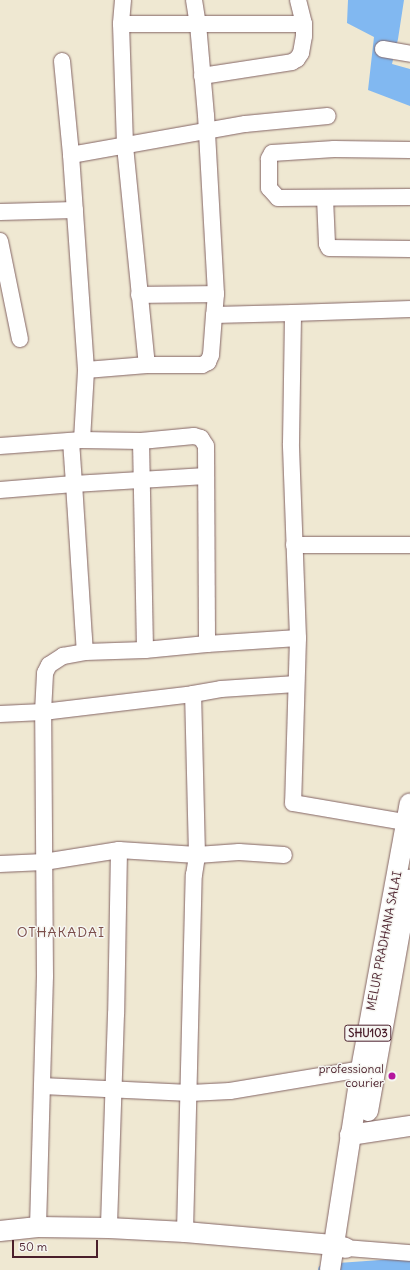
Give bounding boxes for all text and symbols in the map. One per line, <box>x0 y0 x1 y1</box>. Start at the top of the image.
street label: MELUR PRADHANA SALAI <box>363 870 405 1012</box>
district label: OTHAKADAI <box>17 924 105 940</box>
road number: SHU103 <box>344 1024 392 1042</box>
place label: professional courier <box>319 1062 384 1090</box>
marker: professional courier <box>387 1071 397 1081</box>
scale bar <box>14 1232 100 1258</box>
text: 50 m <box>19 1239 47 1254</box>

